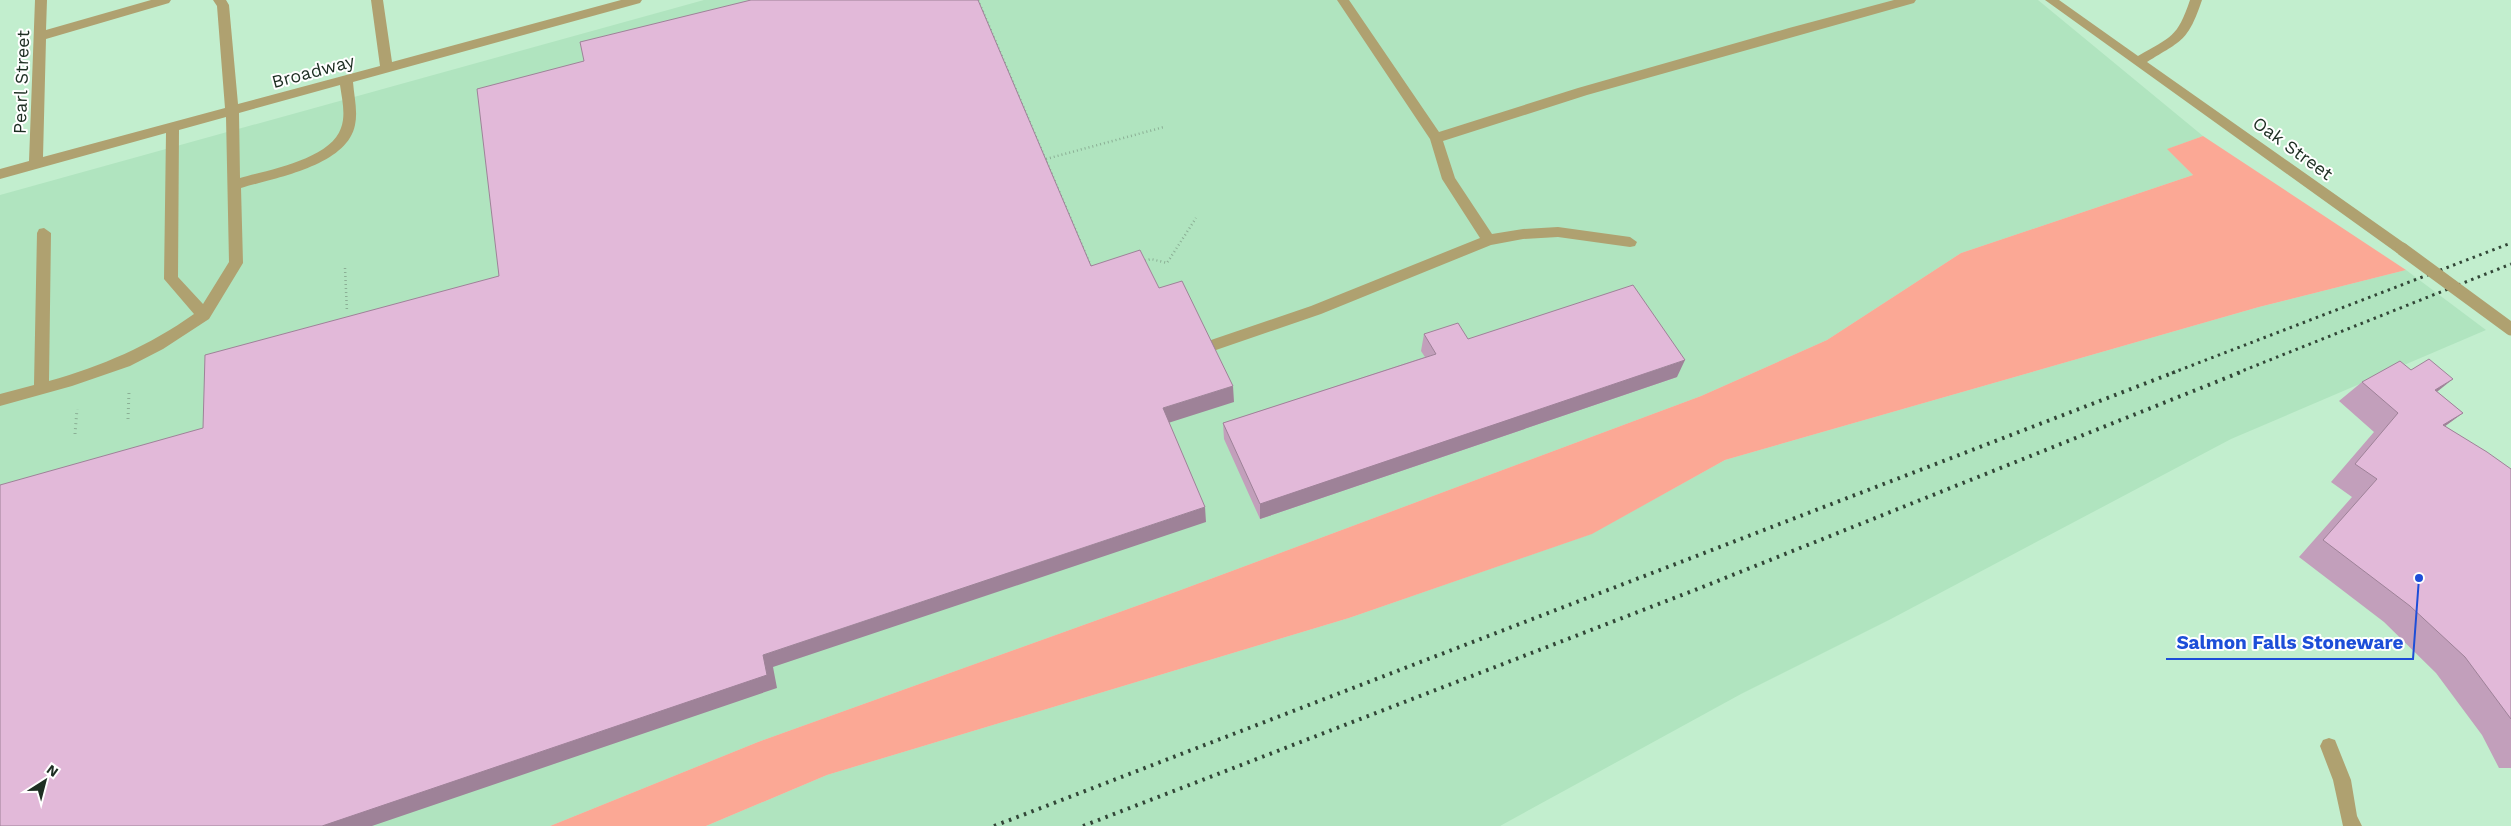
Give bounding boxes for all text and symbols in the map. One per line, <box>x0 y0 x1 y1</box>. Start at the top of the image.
street label: Pearl Street <box>9 29 33 134</box>
street label: Broadway <box>269 50 357 92</box>
street label: Oak Street <box>2249 112 2337 184</box>
callout: Salmon Falls Stoneware <box>2166 625 2413 659</box>
text: Salmon Falls Stoneware <box>2176 631 2404 654</box>
north arrow <box>20 756 70 806</box>
text: N <box>44 761 62 780</box>

